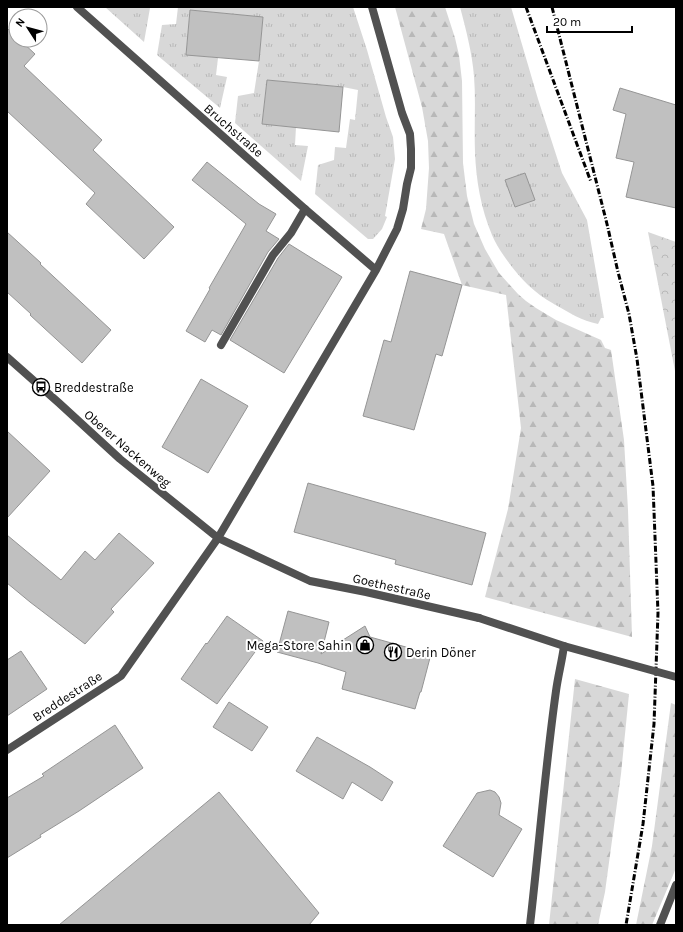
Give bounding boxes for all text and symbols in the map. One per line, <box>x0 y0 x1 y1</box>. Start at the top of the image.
north arrow <box>8 8 48 48</box>
scale bar <box>547 8 632 34</box>
text: N <box>13 15 28 29</box>
text: 20 m <box>553 15 581 29</box>
street label: Bruchstraße <box>201 101 267 160</box>
bus stop icon: Breddestraße <box>31 377 51 397</box>
place label: Breddestraße <box>54 380 134 395</box>
street label: Oberer Nackenweg <box>81 407 175 491</box>
street label: Goethestraße <box>351 570 433 603</box>
shop icon: Mega-Store Sahin <box>355 635 375 655</box>
place label: Mega-Store Sahin <box>246 638 352 653</box>
restaurant icon: Derin Döner <box>383 642 403 662</box>
place label: Derin Döner <box>406 645 476 660</box>
street label: Breddestraße <box>30 668 105 724</box>

